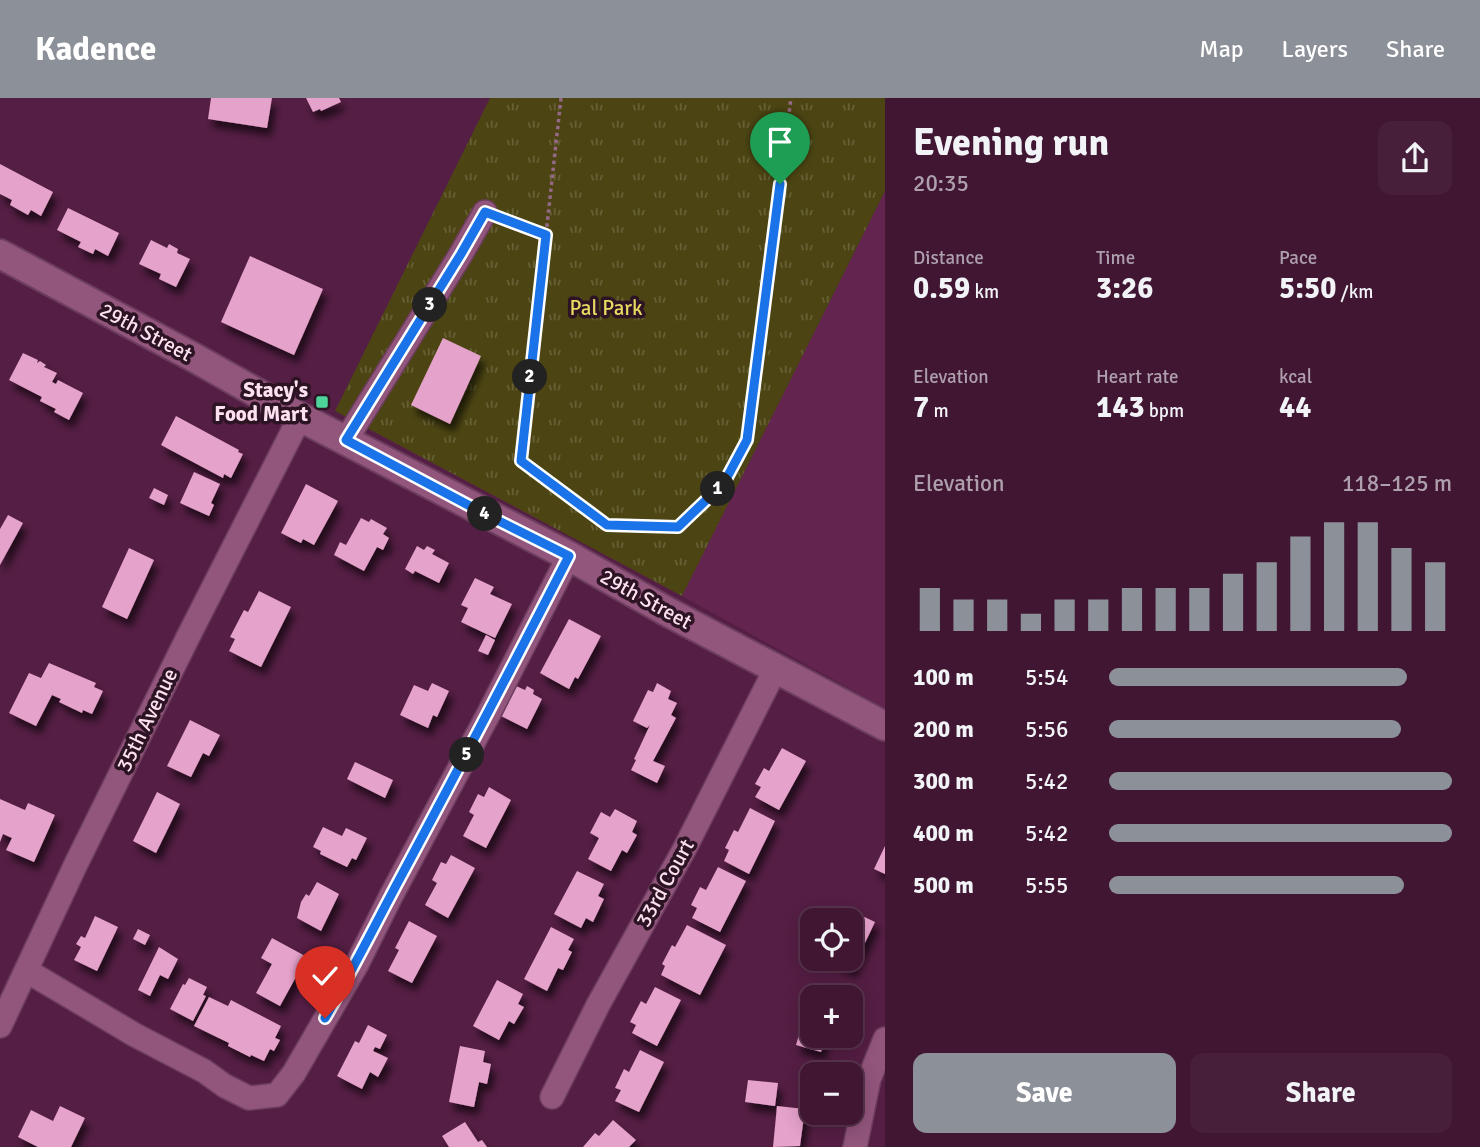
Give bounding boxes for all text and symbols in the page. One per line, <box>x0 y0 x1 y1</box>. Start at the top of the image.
text: Kadence <box>35 29 156 70</box>
text: Map <box>1199 34 1244 64</box>
text: Layers <box>1282 34 1348 64</box>
text: Share <box>1386 34 1445 64</box>
pin <box>750 112 810 184</box>
text: Evening run <box>913 119 1109 166</box>
button: share <box>1378 121 1452 195</box>
icon: arrive <box>761 123 799 161</box>
text: 20:35 <box>913 169 969 198</box>
text: Distance <box>913 246 984 270</box>
text: Time <box>1096 246 1135 270</box>
text: Pace <box>1279 246 1317 270</box>
text: 0.59 <box>913 270 970 307</box>
text: 3:26 <box>1096 270 1153 307</box>
text: 5:50 <box>1279 270 1336 307</box>
text: km <box>970 280 999 304</box>
text: /km <box>1336 280 1373 304</box>
pin: 3 <box>412 288 448 322</box>
text: 3 <box>424 292 435 316</box>
park label: Pal Park <box>569 295 643 321</box>
street label: 29th Street <box>95 297 197 367</box>
pin: 2 <box>512 360 548 394</box>
text: 2 <box>524 364 535 388</box>
text: Elevation <box>913 365 989 389</box>
text: Heart rate <box>1096 365 1178 389</box>
text: kcal <box>1279 365 1312 389</box>
place label: Stacy's Food Mart <box>214 377 308 427</box>
text: 7 <box>913 389 929 426</box>
text: 143 <box>1096 389 1145 426</box>
text: 44 <box>1279 389 1311 426</box>
marker: Stacy's Food Mart <box>314 394 330 410</box>
text: m <box>929 399 949 423</box>
text: bpm <box>1145 399 1184 423</box>
text: Elevation <box>913 469 1005 498</box>
text: 118–125 m <box>1342 469 1452 498</box>
pin: 1 <box>700 472 736 506</box>
text: 1 <box>712 476 723 500</box>
pin: 4 <box>468 496 503 532</box>
text: 4 <box>479 501 490 525</box>
street label: 29th Street <box>596 563 696 635</box>
text: 100 m <box>913 663 974 692</box>
text: 5:54 <box>1025 663 1068 692</box>
street label: 35th Avenue <box>111 664 183 776</box>
text: 200 m <box>913 715 974 744</box>
text: 5:56 <box>1025 715 1068 744</box>
pin: 5 <box>449 738 484 772</box>
text: 5 <box>461 742 472 766</box>
text: 300 m <box>913 767 974 796</box>
text: 5:42 <box>1025 767 1068 796</box>
text: 400 m <box>913 819 974 848</box>
text: 5:42 <box>1025 819 1068 848</box>
street label: 33rd Court <box>630 835 700 931</box>
text: 500 m <box>913 871 974 900</box>
text: 5:55 <box>1025 871 1068 900</box>
map controls <box>800 908 863 1125</box>
button: locate <box>800 908 863 971</box>
pin <box>295 946 355 1018</box>
icon: check <box>306 957 344 995</box>
button: + <box>800 985 863 1048</box>
button: Save <box>913 1053 1176 1133</box>
button: Share <box>1190 1053 1452 1133</box>
button: − <box>800 1062 863 1125</box>

